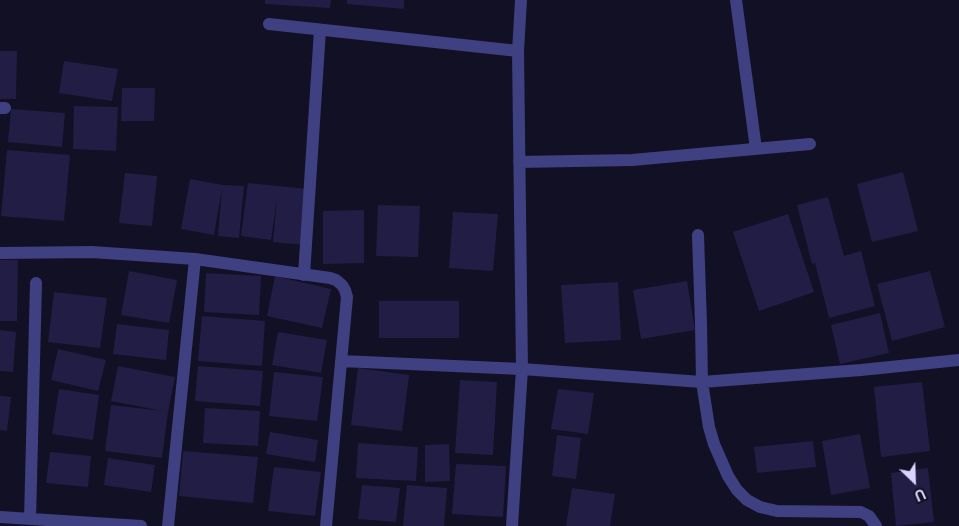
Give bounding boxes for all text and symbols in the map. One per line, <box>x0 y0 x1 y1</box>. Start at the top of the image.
north arrow <box>889 456 939 506</box>
text: U <box>912 485 928 505</box>

